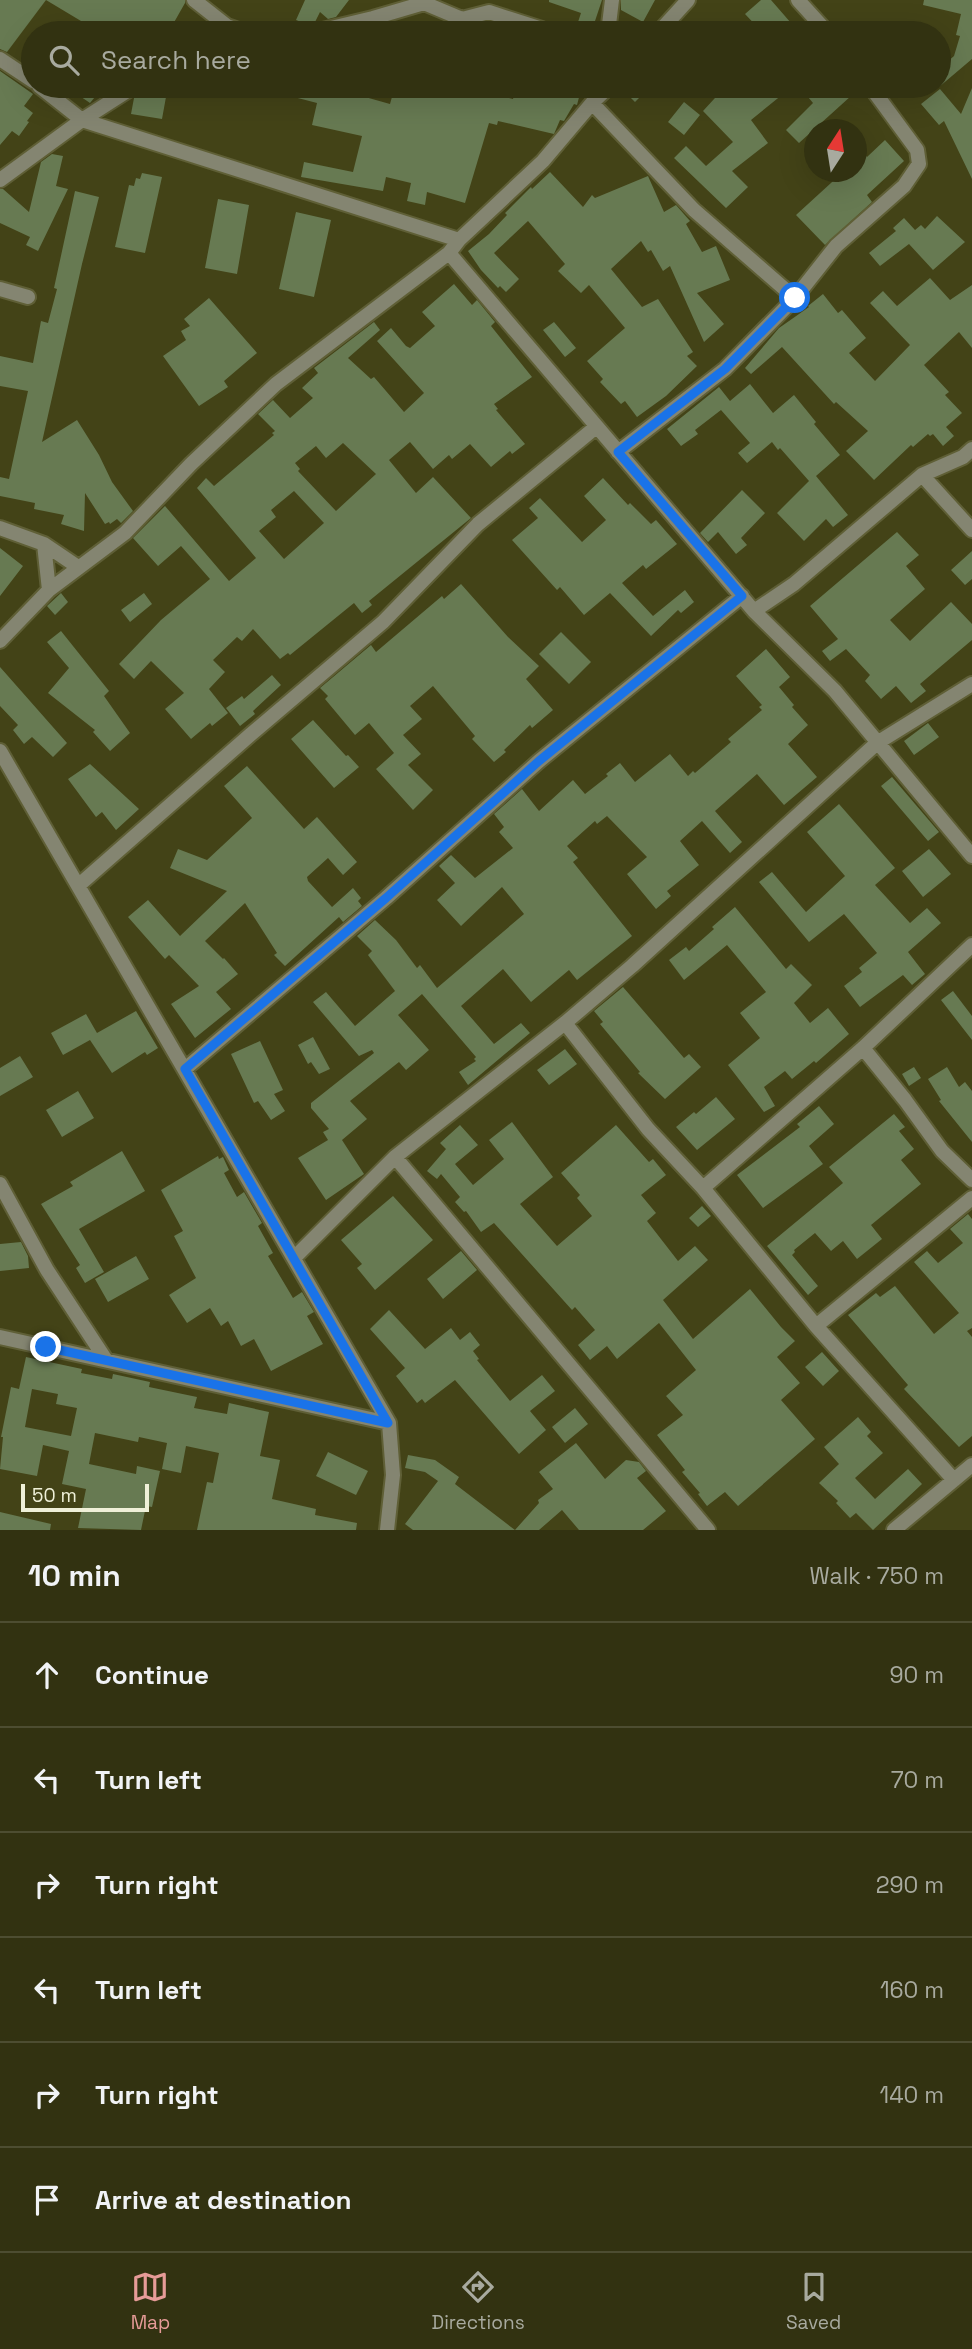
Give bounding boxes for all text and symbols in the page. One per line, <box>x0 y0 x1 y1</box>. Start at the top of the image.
search box <box>21 21 951 98</box>
icon: search <box>45 41 83 79</box>
text: Search here <box>101 43 251 77</box>
north arrow <box>804 119 867 182</box>
route start <box>779 282 810 313</box>
route end <box>30 1331 61 1362</box>
scale bar <box>21 1481 149 1513</box>
text: 50 m <box>32 1483 77 1508</box>
text: 10 min <box>28 1556 121 1595</box>
text: Walk · 750 m <box>810 1561 944 1591</box>
icon: ahead <box>28 1656 66 1694</box>
text: Continue <box>95 1658 209 1692</box>
text: 90 m <box>889 1660 944 1690</box>
icon: left <box>28 1761 66 1799</box>
text: Turn left <box>95 1763 202 1797</box>
text: 70 m <box>891 1765 944 1795</box>
icon: right <box>28 1866 66 1904</box>
text: Turn right <box>95 1868 219 1902</box>
text: 290 m <box>876 1870 944 1900</box>
icon: left <box>28 1971 66 2009</box>
text: Turn left <box>95 1973 202 2007</box>
text: 160 m <box>880 1975 944 2005</box>
icon: right <box>28 2076 66 2114</box>
text: Turn right <box>95 2078 219 2112</box>
text: 140 m <box>880 2080 944 2110</box>
icon: arrive <box>28 2181 66 2219</box>
text: Arrive at destination <box>95 2183 352 2217</box>
tab: Map <box>131 2268 170 2335</box>
tab: Directions <box>432 2268 525 2335</box>
tab: Saved <box>786 2268 841 2335</box>

